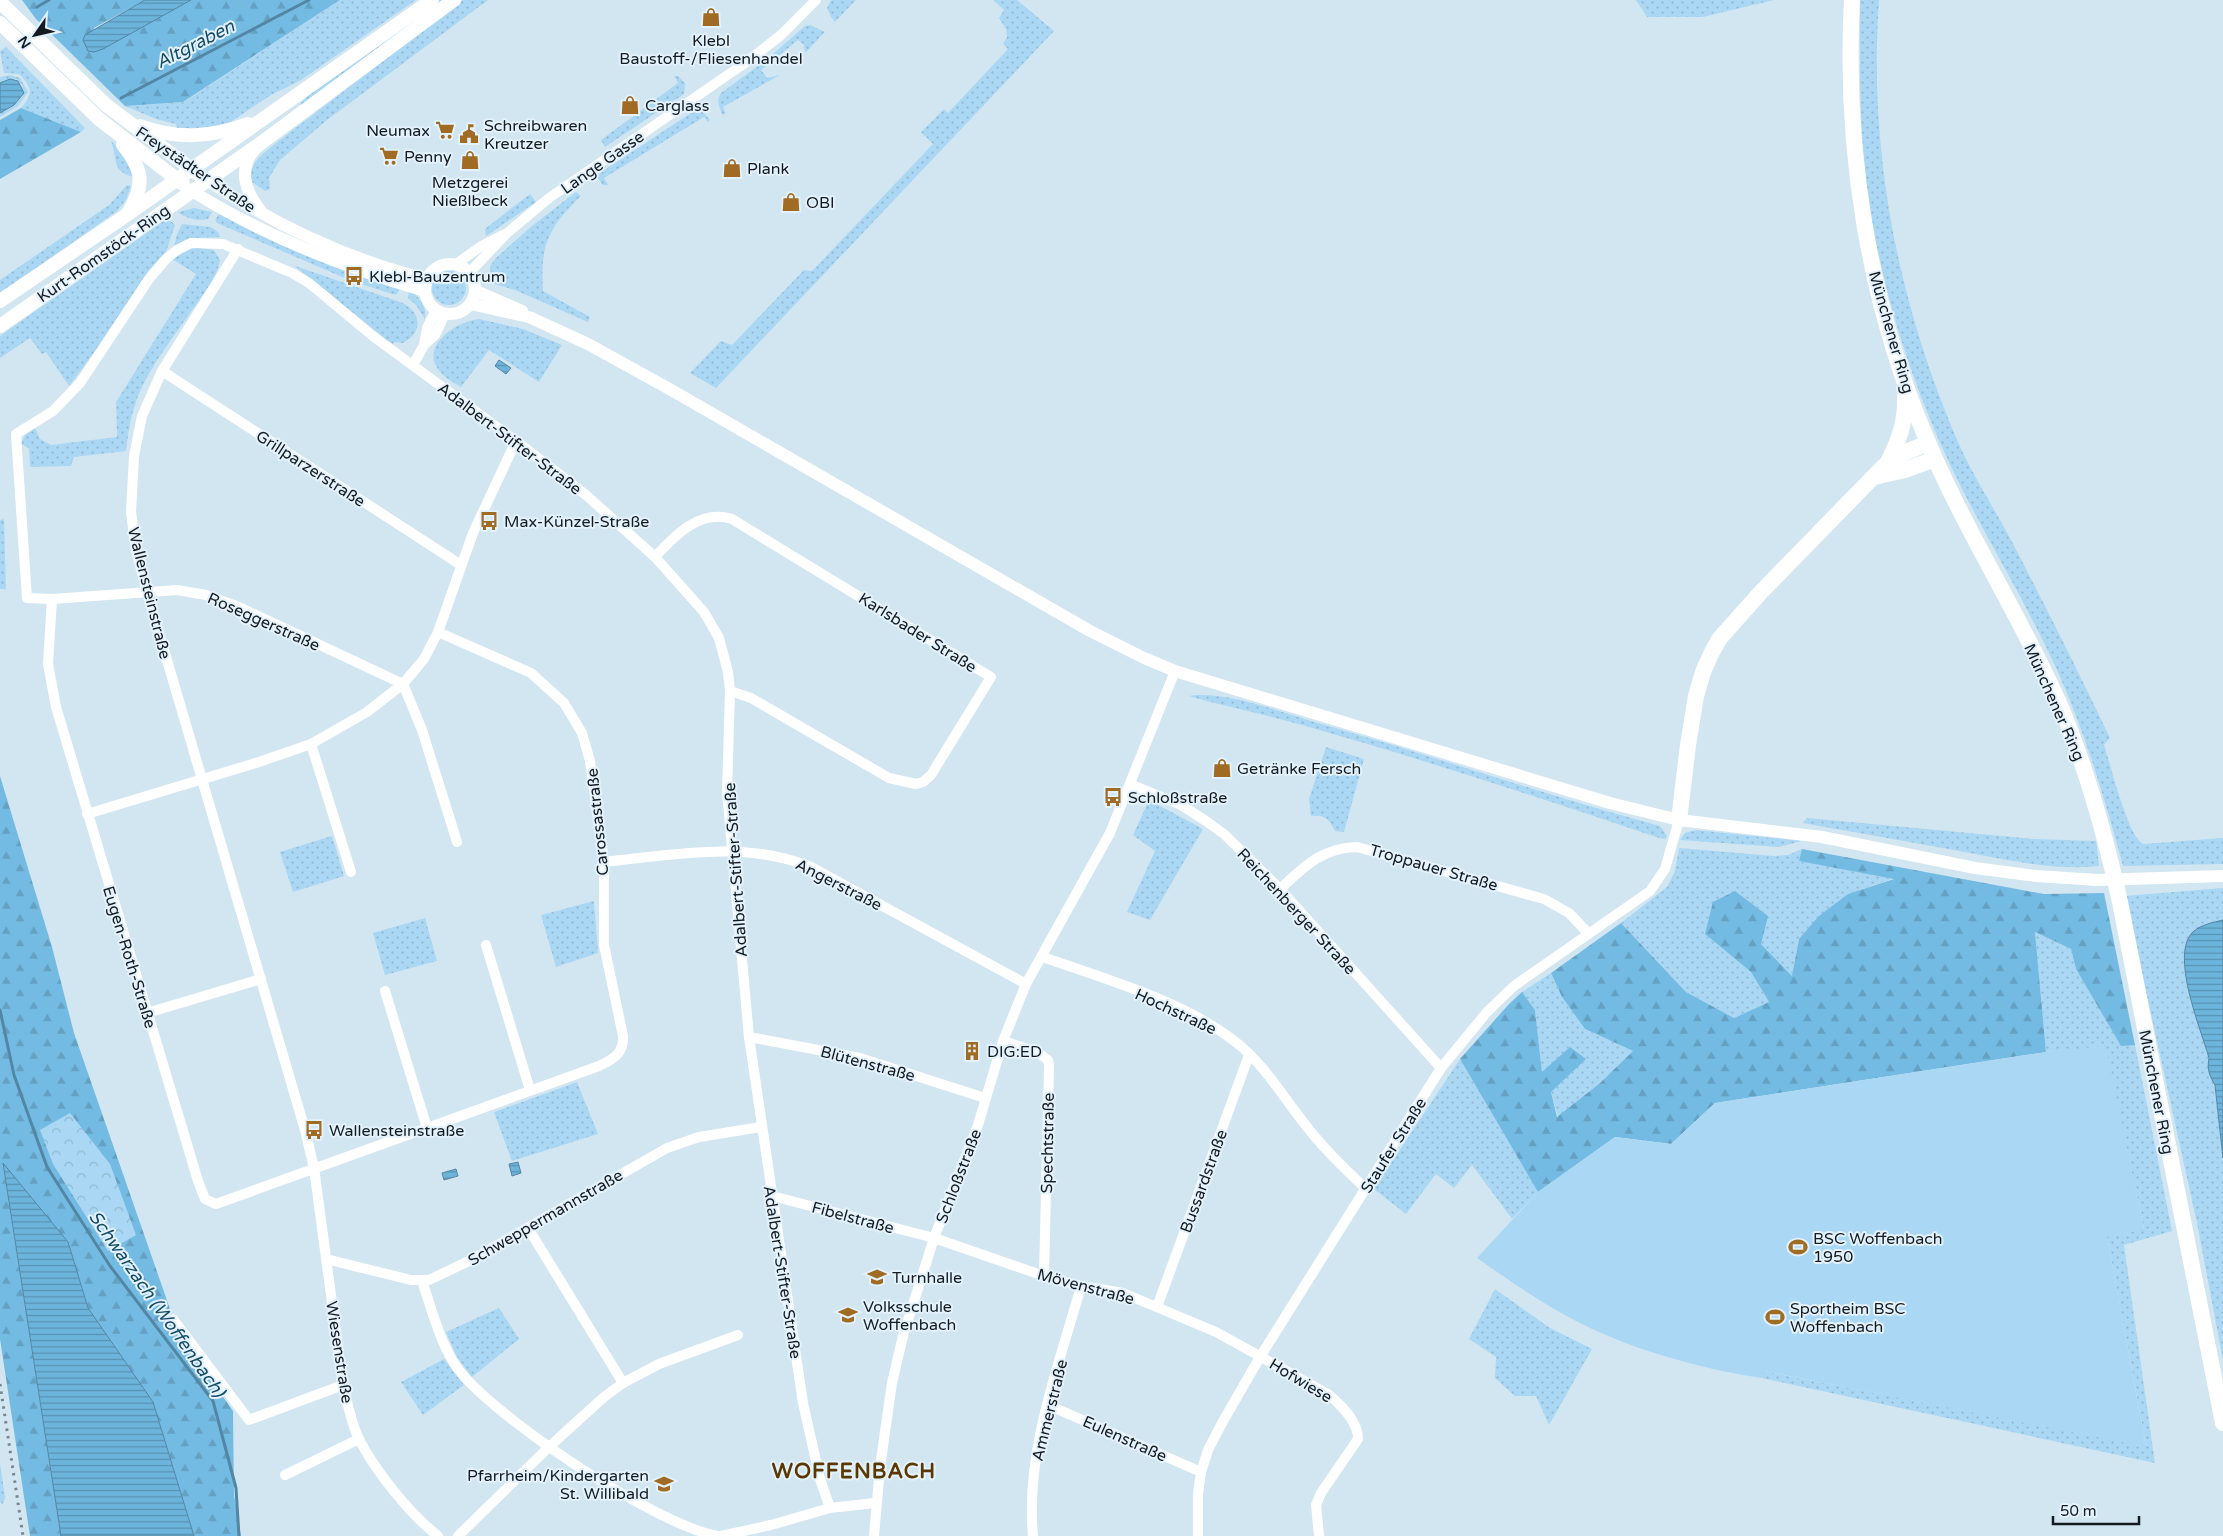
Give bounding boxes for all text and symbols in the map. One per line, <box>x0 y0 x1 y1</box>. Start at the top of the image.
shop icon: Klebl Baustoff-/Fliesenhandel <box>700 6 722 28</box>
north arrow <box>10 10 60 60</box>
water label: Altgraben <box>152 14 239 73</box>
place label: Klebl Baustoff-/Fliesenhandel <box>619 31 803 69</box>
text: N <box>14 33 35 51</box>
shop icon: Carglass <box>619 94 641 116</box>
place label: Carglass <box>645 96 709 116</box>
place label: Schreibwaren Kreutzer <box>484 116 587 154</box>
supermarket icon: Neumax <box>434 119 456 141</box>
place label: Neumax <box>366 121 430 141</box>
street label: Freystädter Straße <box>132 122 259 217</box>
public building icon: Schreibwaren Kreutzer <box>458 123 480 145</box>
street label: Lange Gasse <box>557 127 648 199</box>
supermarket icon: Penny <box>378 145 400 167</box>
place label: Penny <box>404 147 452 167</box>
shop icon: Metzgerei Nießlbeck <box>459 149 481 171</box>
shop icon: Plank <box>721 157 743 179</box>
place label: Plank <box>747 159 789 179</box>
place label: Metzgerei Nießlbeck <box>432 173 508 211</box>
shop icon: OBI <box>780 191 802 213</box>
place label: OBI <box>806 193 835 213</box>
street label: Kurt-Romstöck-Ring <box>33 200 174 307</box>
bus stop icon: Klebl-Bauzentrum <box>343 265 365 287</box>
place label: Klebl-Bauzentrum <box>369 267 505 287</box>
street label: Münchener Ring <box>1864 269 1918 396</box>
street label: Adalbert-Stifter-Straße <box>434 378 585 499</box>
street label: Grillparzerstraße <box>252 426 369 512</box>
bus stop icon: Max-Künzel-Straße <box>478 510 500 532</box>
place label: Max-Künzel-Straße <box>504 512 649 532</box>
street label: Wallensteinstraße <box>123 525 175 661</box>
street label: Roseggerstraße <box>204 588 323 656</box>
street label: Karlsbader Straße <box>855 588 980 677</box>
street label: Münchener Ring <box>2019 641 2089 764</box>
shop icon: Getränke Fersch <box>1211 757 1233 779</box>
place label: Getränke Fersch <box>1237 759 1361 779</box>
street label: Carossastraße <box>582 767 614 877</box>
street label: Adalbert-Stifter-Straße <box>720 782 752 958</box>
bus stop icon: Schloßstraße <box>1102 786 1124 808</box>
place label: Schloßstraße <box>1128 788 1227 808</box>
street label: Troppauer Straße <box>1367 840 1500 896</box>
street label: Reichenberger Straße <box>1233 844 1360 979</box>
street label: Angerstraße <box>792 855 885 915</box>
street label: Eugen-Roth-Straße <box>98 884 160 1031</box>
street label: Hochstraße <box>1132 984 1219 1039</box>
street label: Münchener Ring <box>2134 1028 2178 1156</box>
building icon: DIG:ED <box>961 1040 983 1062</box>
street label: Blütenstraße <box>818 1042 917 1086</box>
place label: DIG:ED <box>987 1042 1042 1062</box>
street label: Spechtstraße <box>1037 1092 1059 1194</box>
street label: Staufer Straße <box>1357 1094 1431 1197</box>
bus stop icon: Wallensteinstraße <box>303 1119 325 1141</box>
place label: Wallensteinstraße <box>329 1121 464 1141</box>
street label: Schloßstraße <box>932 1126 986 1226</box>
street label: Bussardstraße <box>1176 1127 1232 1236</box>
street label: Schweppermannstraße <box>464 1165 627 1270</box>
street label: Adalbert-Stifter-Straße <box>758 1184 806 1360</box>
street label: Fibelstraße <box>809 1197 896 1239</box>
water label: Schwarzach (Woffenbach) <box>84 1206 231 1403</box>
place label: BSC Woffenbach 1950 <box>1813 1229 1942 1267</box>
sports icon: BSC Woffenbach 1950 <box>1787 1236 1809 1258</box>
street label: Mövenstraße <box>1035 1264 1136 1310</box>
school or university icon: Turnhalle <box>866 1266 888 1288</box>
place label: Turnhalle <box>892 1268 962 1288</box>
place label: Volksschule Woffenbach <box>863 1297 956 1335</box>
place label: Sportheim BSC Woffenbach <box>1790 1299 1906 1337</box>
street label: Wiesenstraße <box>321 1300 357 1405</box>
school or university icon: Volksschule Woffenbach <box>837 1304 859 1326</box>
sports icon: Sportheim BSC Woffenbach <box>1764 1306 1786 1328</box>
street label: Hofwiese <box>1265 1354 1336 1407</box>
street label: Ammerstraße <box>1028 1357 1072 1463</box>
street label: Eulenstraße <box>1079 1411 1170 1466</box>
district label: WOFFENBACH <box>772 1459 936 1484</box>
place label: Pfarrheim/Kindergarten St. Willibald <box>467 1466 649 1504</box>
school or university icon: Pfarrheim/Kindergarten St. Willibald <box>653 1473 675 1495</box>
scale bar <box>2053 1494 2139 1526</box>
text: 50 m <box>2060 1502 2097 1520</box>

